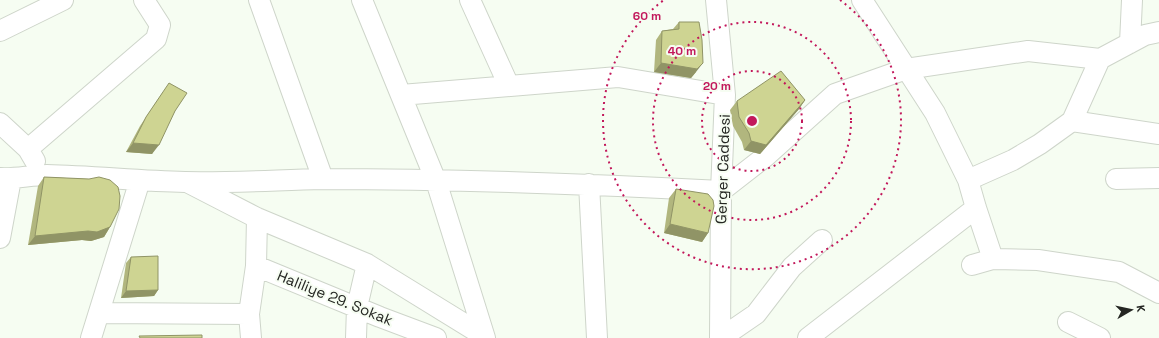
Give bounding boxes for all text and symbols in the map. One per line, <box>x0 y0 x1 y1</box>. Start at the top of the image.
text: 60 m <box>633 8 661 24</box>
text: 40 m <box>668 43 696 59</box>
text: 20 m <box>703 78 731 94</box>
street label: Gerger Caddesi <box>711 114 734 224</box>
centre of rings <box>745 114 759 128</box>
street label: Haliliye 29. Sokak <box>274 266 396 329</box>
north arrow <box>1111 290 1151 330</box>
text: K <box>1133 304 1148 313</box>

